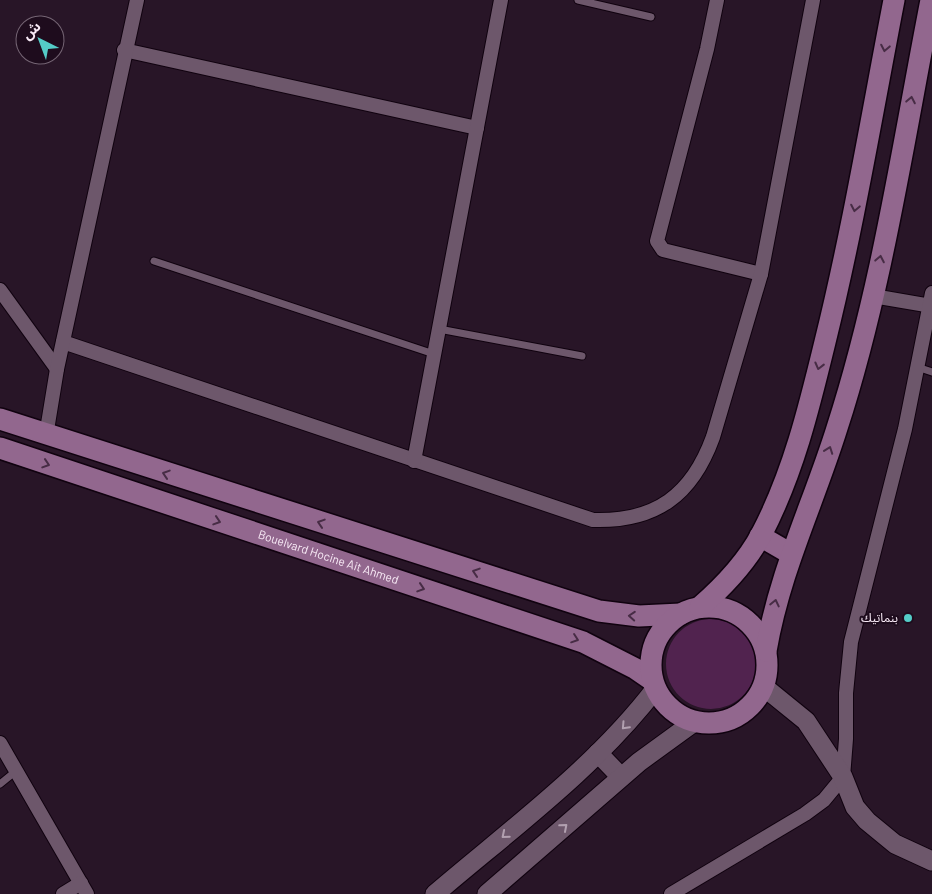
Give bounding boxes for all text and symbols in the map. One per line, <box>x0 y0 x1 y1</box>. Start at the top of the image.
north arrow <box>15 15 65 65</box>
text: ش <box>18 17 44 43</box>
one-way arrow <box>880 43 891 52</box>
one-way arrow <box>906 95 916 104</box>
one-way arrow <box>850 203 860 212</box>
one-way arrow <box>875 255 885 264</box>
one-way arrow <box>815 362 825 370</box>
one-way arrow <box>823 446 833 454</box>
one-way arrow <box>41 459 50 469</box>
one-way arrow <box>163 470 171 480</box>
one-way arrow <box>212 515 221 525</box>
one-way arrow <box>318 519 326 529</box>
street label: Bouelvard Hocine Ait Ahmed <box>257 526 401 586</box>
one-way arrow <box>473 568 481 578</box>
one-way arrow <box>416 583 425 593</box>
one-way arrow <box>769 598 780 607</box>
one-way arrow <box>628 610 636 621</box>
place label: بنماتيك <box>861 610 898 625</box>
marker: بنماتيك <box>902 612 914 624</box>
one-way arrow <box>571 634 579 644</box>
one-way arrow <box>622 720 631 729</box>
one-way arrow <box>558 824 567 833</box>
one-way arrow <box>502 829 511 838</box>

